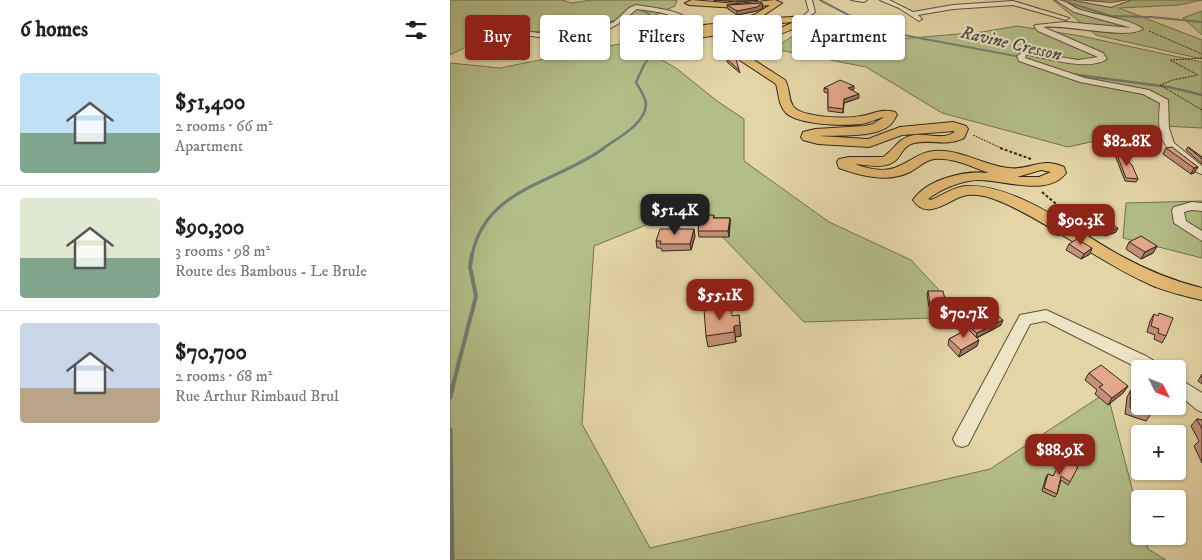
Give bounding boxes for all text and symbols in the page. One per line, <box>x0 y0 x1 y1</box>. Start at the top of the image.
chip: Buy <box>465 15 530 60</box>
chip: Rent <box>540 15 610 60</box>
chip: Filters <box>620 15 703 60</box>
chip: New <box>713 15 782 60</box>
chip: Apartment <box>792 15 905 60</box>
icon: filters <box>402 16 430 44</box>
text: 6 homes <box>20 17 88 43</box>
water label: Ravine Cresson <box>957 21 1064 66</box>
text: $51,400 <box>175 90 245 116</box>
icon: home <box>60 93 120 153</box>
text: 2 rooms · 66 m² <box>175 116 273 136</box>
pin: $82.8K <box>1086 124 1168 167</box>
text: $82.8K <box>1103 131 1151 151</box>
text: Apartment <box>175 136 243 156</box>
pin: $51.4K <box>634 194 716 236</box>
text: $51.4K <box>652 200 698 220</box>
pin: $90.3K <box>1040 204 1122 246</box>
text: $90.3K <box>1058 210 1104 230</box>
text: $90,300 <box>175 215 244 241</box>
icon: home <box>60 218 120 278</box>
text: 3 rooms · 98 m² <box>175 241 270 261</box>
text: Route des Bambous - Le Brule <box>175 261 367 281</box>
pin: $55.1K <box>679 278 761 321</box>
text: $55.1K <box>697 285 743 305</box>
pin: $70.7K <box>923 296 1005 339</box>
text: $70.7K <box>940 303 988 323</box>
text: $70,700 <box>175 340 247 366</box>
icon: home <box>60 343 120 403</box>
north arrow <box>1131 360 1186 415</box>
map controls <box>1131 360 1186 545</box>
text: 2 rooms · 68 m² <box>175 366 272 386</box>
text: Rue Arthur Rimbaud Brul <box>175 386 339 406</box>
button: + <box>1131 425 1186 480</box>
pin: $88.9K <box>1019 434 1101 476</box>
text: $88.9K <box>1036 440 1084 460</box>
button: − <box>1131 490 1186 545</box>

